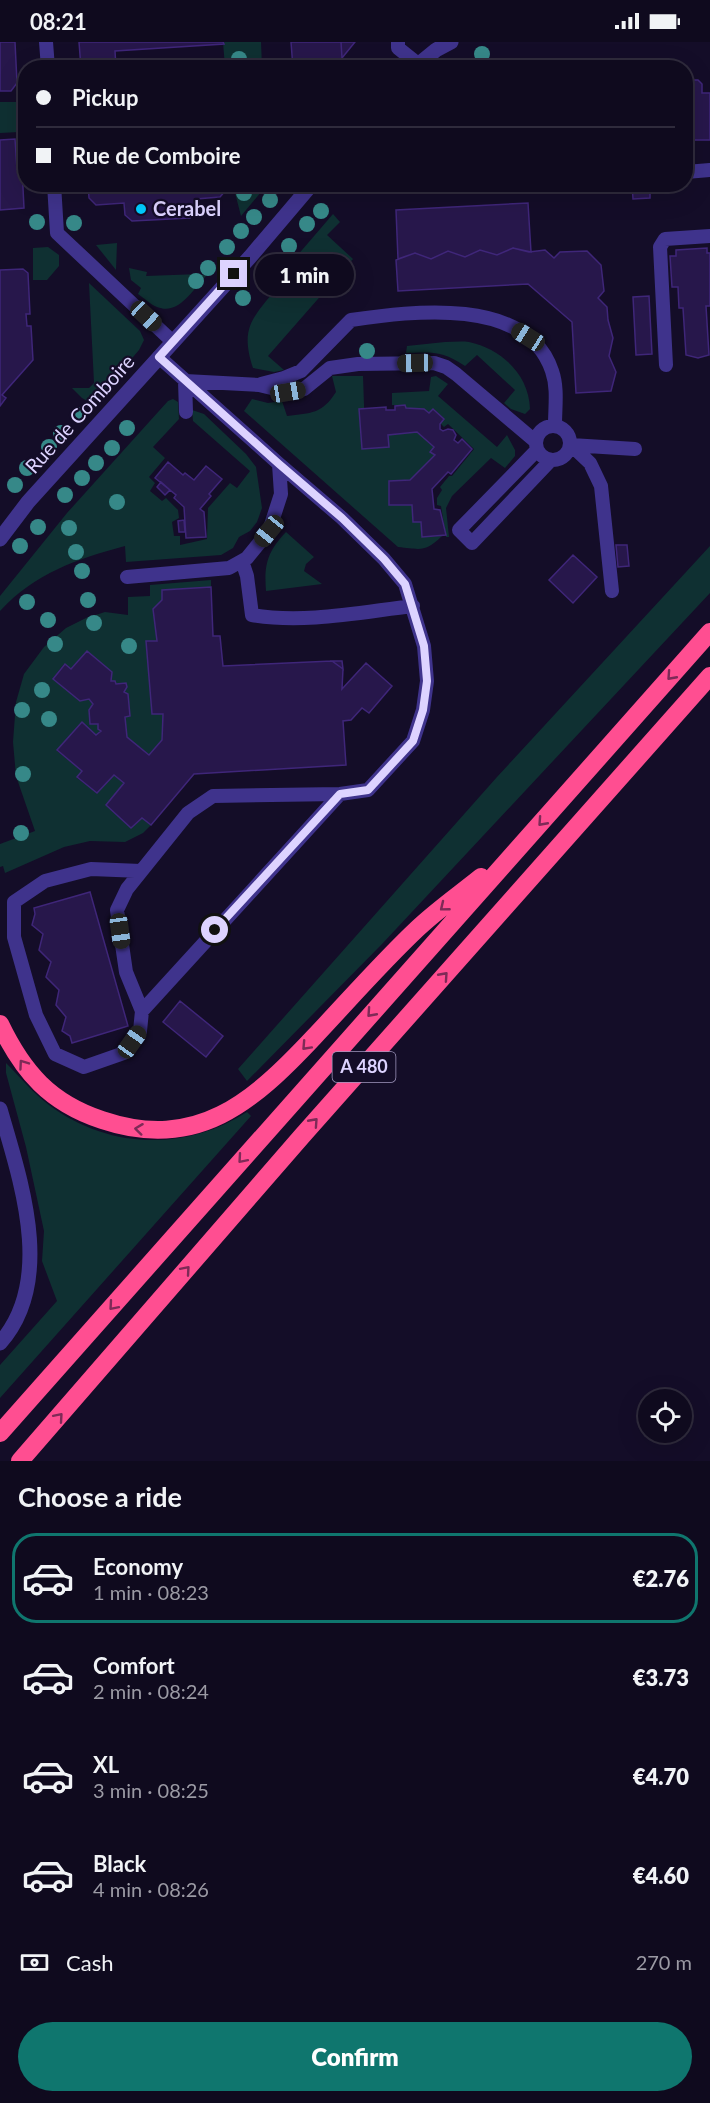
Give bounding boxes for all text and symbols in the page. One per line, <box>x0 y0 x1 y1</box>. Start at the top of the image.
text: 08:21 <box>30 8 87 35</box>
text: Pickup <box>72 84 138 111</box>
text: Rue de Comboire <box>72 142 241 169</box>
place label: Cerabel <box>153 196 221 220</box>
marker: Cerabel <box>134 202 148 216</box>
callout: 1 min <box>255 253 354 295</box>
route end <box>220 260 247 287</box>
text: 1 min <box>280 263 329 287</box>
car <box>127 297 165 335</box>
car <box>508 320 548 354</box>
street label: Rue de Comboire <box>20 349 139 478</box>
car <box>397 354 433 372</box>
car <box>269 380 307 404</box>
car <box>251 511 287 551</box>
one-way arrow <box>667 669 678 679</box>
one-way arrow <box>538 815 549 825</box>
one-way arrow <box>439 900 450 911</box>
car <box>109 912 131 950</box>
route start <box>201 916 228 943</box>
one-way arrow <box>437 973 448 983</box>
one-way arrow <box>367 1007 378 1017</box>
car <box>114 1022 150 1062</box>
one-way arrow <box>303 1038 314 1049</box>
road number: A 480 <box>332 1052 395 1082</box>
one-way arrow <box>19 1059 30 1070</box>
one-way arrow <box>307 1119 318 1129</box>
one-way arrow <box>135 1123 144 1136</box>
one-way arrow <box>238 1152 249 1163</box>
one-way arrow <box>179 1265 190 1276</box>
one-way arrow <box>109 1299 120 1309</box>
map controls <box>638 1389 692 1443</box>
button: locate <box>638 1389 692 1443</box>
one-way arrow <box>52 1413 63 1424</box>
text: Choose a ride <box>18 1480 182 1513</box>
icon: car <box>21 1551 75 1605</box>
text: Economy <box>93 1553 183 1580</box>
text: €2.76 <box>633 1565 689 1592</box>
text: 1 min · 08:23 <box>93 1580 209 1604</box>
icon: car <box>21 1650 75 1704</box>
text: Comfort <box>93 1652 175 1679</box>
text: €3.73 <box>633 1664 689 1691</box>
text: 2 min · 08:24 <box>93 1679 209 1703</box>
icon: car <box>21 1749 75 1803</box>
text: XL <box>93 1751 119 1778</box>
text: €4.70 <box>633 1763 689 1790</box>
text: 3 min · 08:25 <box>93 1778 209 1802</box>
icon: car <box>21 1848 75 1902</box>
text: Black <box>93 1850 146 1877</box>
text: €4.60 <box>633 1862 689 1889</box>
text: 4 min · 08:26 <box>93 1877 209 1901</box>
icon: cash <box>18 1946 51 1979</box>
text: Cash <box>66 1949 113 1976</box>
text: 270 m <box>636 1950 692 1974</box>
button: Confirm <box>18 2022 692 2091</box>

